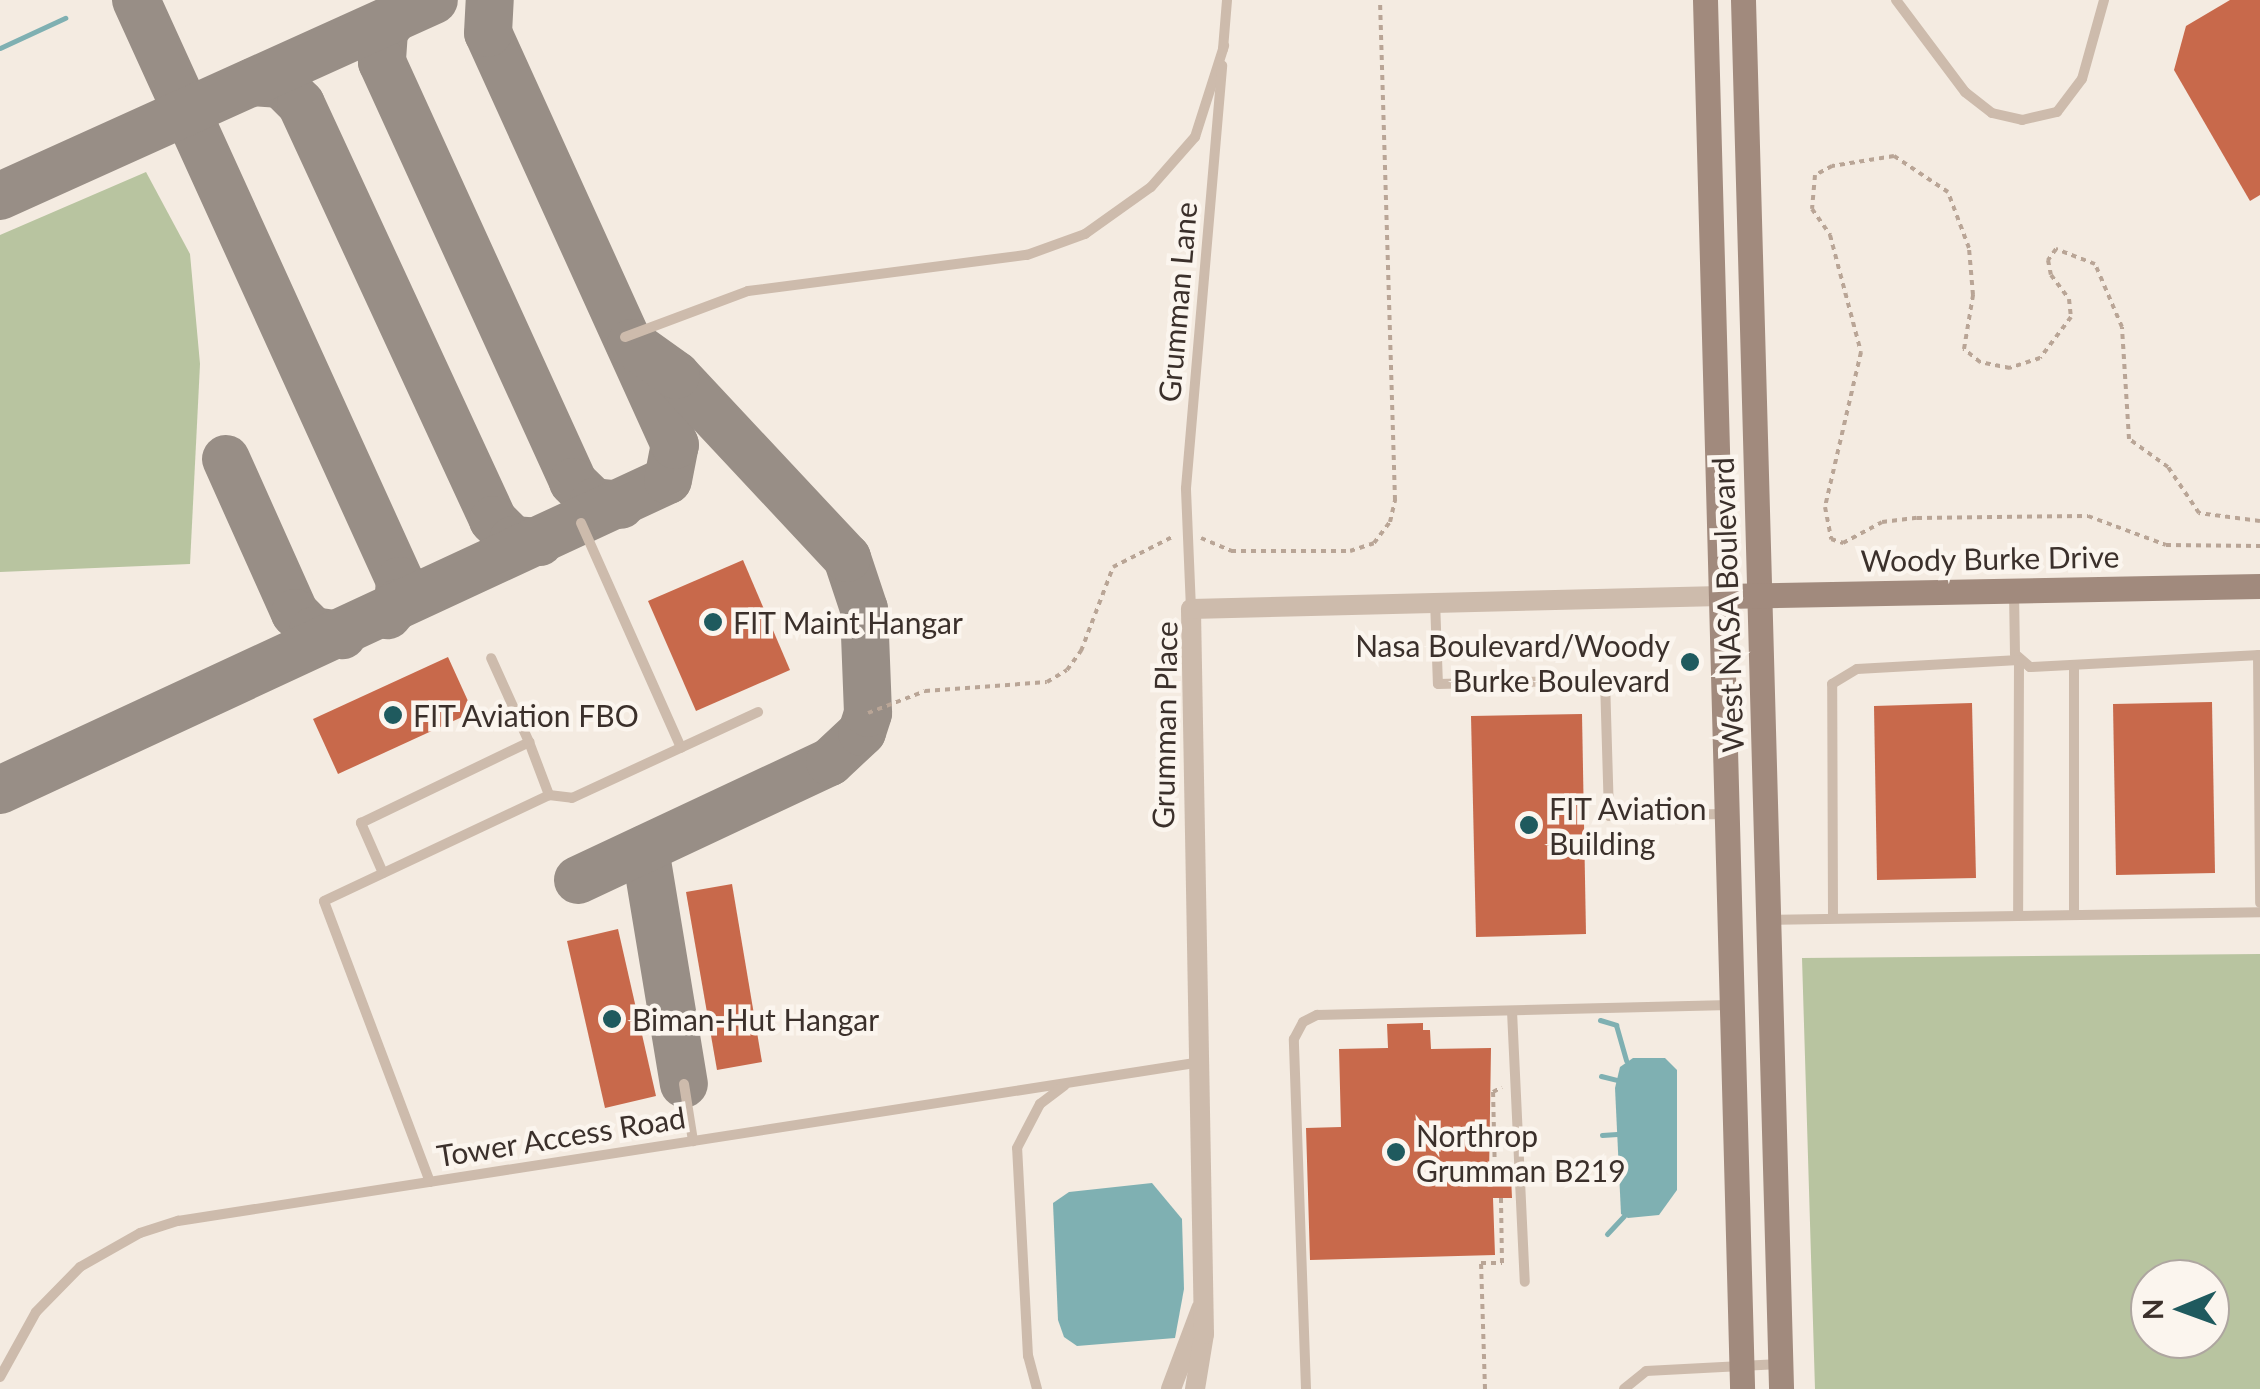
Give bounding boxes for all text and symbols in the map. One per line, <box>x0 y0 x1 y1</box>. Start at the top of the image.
street label: Grumman Lane <box>1150 200 1204 404</box>
street label: West NASA Boulevard <box>1704 456 1750 754</box>
street label: Woody Burke Drive <box>1860 538 2120 578</box>
place label: FIT Maint Hangar <box>733 604 964 640</box>
marker: FIT Maint Hangar <box>702 611 724 633</box>
street label: Grumman Place <box>1144 621 1184 829</box>
place label: Nasa Boulevard/Woody Burke Boulevard <box>1355 627 1670 698</box>
marker: Nasa Boulevard/Woody Burke Boulevard <box>1679 651 1701 673</box>
place label: FIT Aviation FBO <box>413 697 641 733</box>
marker: FIT Aviation FBO <box>382 704 404 726</box>
place label: FIT Aviation Building <box>1549 790 1708 860</box>
marker: FIT Aviation Building <box>1518 814 1540 836</box>
place label: Biman-Hut Hangar <box>632 1001 879 1037</box>
marker: Biman-Hut Hangar <box>601 1008 623 1030</box>
street label: Tower Access Road <box>433 1098 689 1174</box>
place label: Northrop Grumman B219 <box>1416 1117 1626 1188</box>
marker: Northrop Grumman B219 <box>1385 1141 1407 1163</box>
north arrow <box>2130 1259 2230 1359</box>
text: N <box>2135 1298 2169 1321</box>

